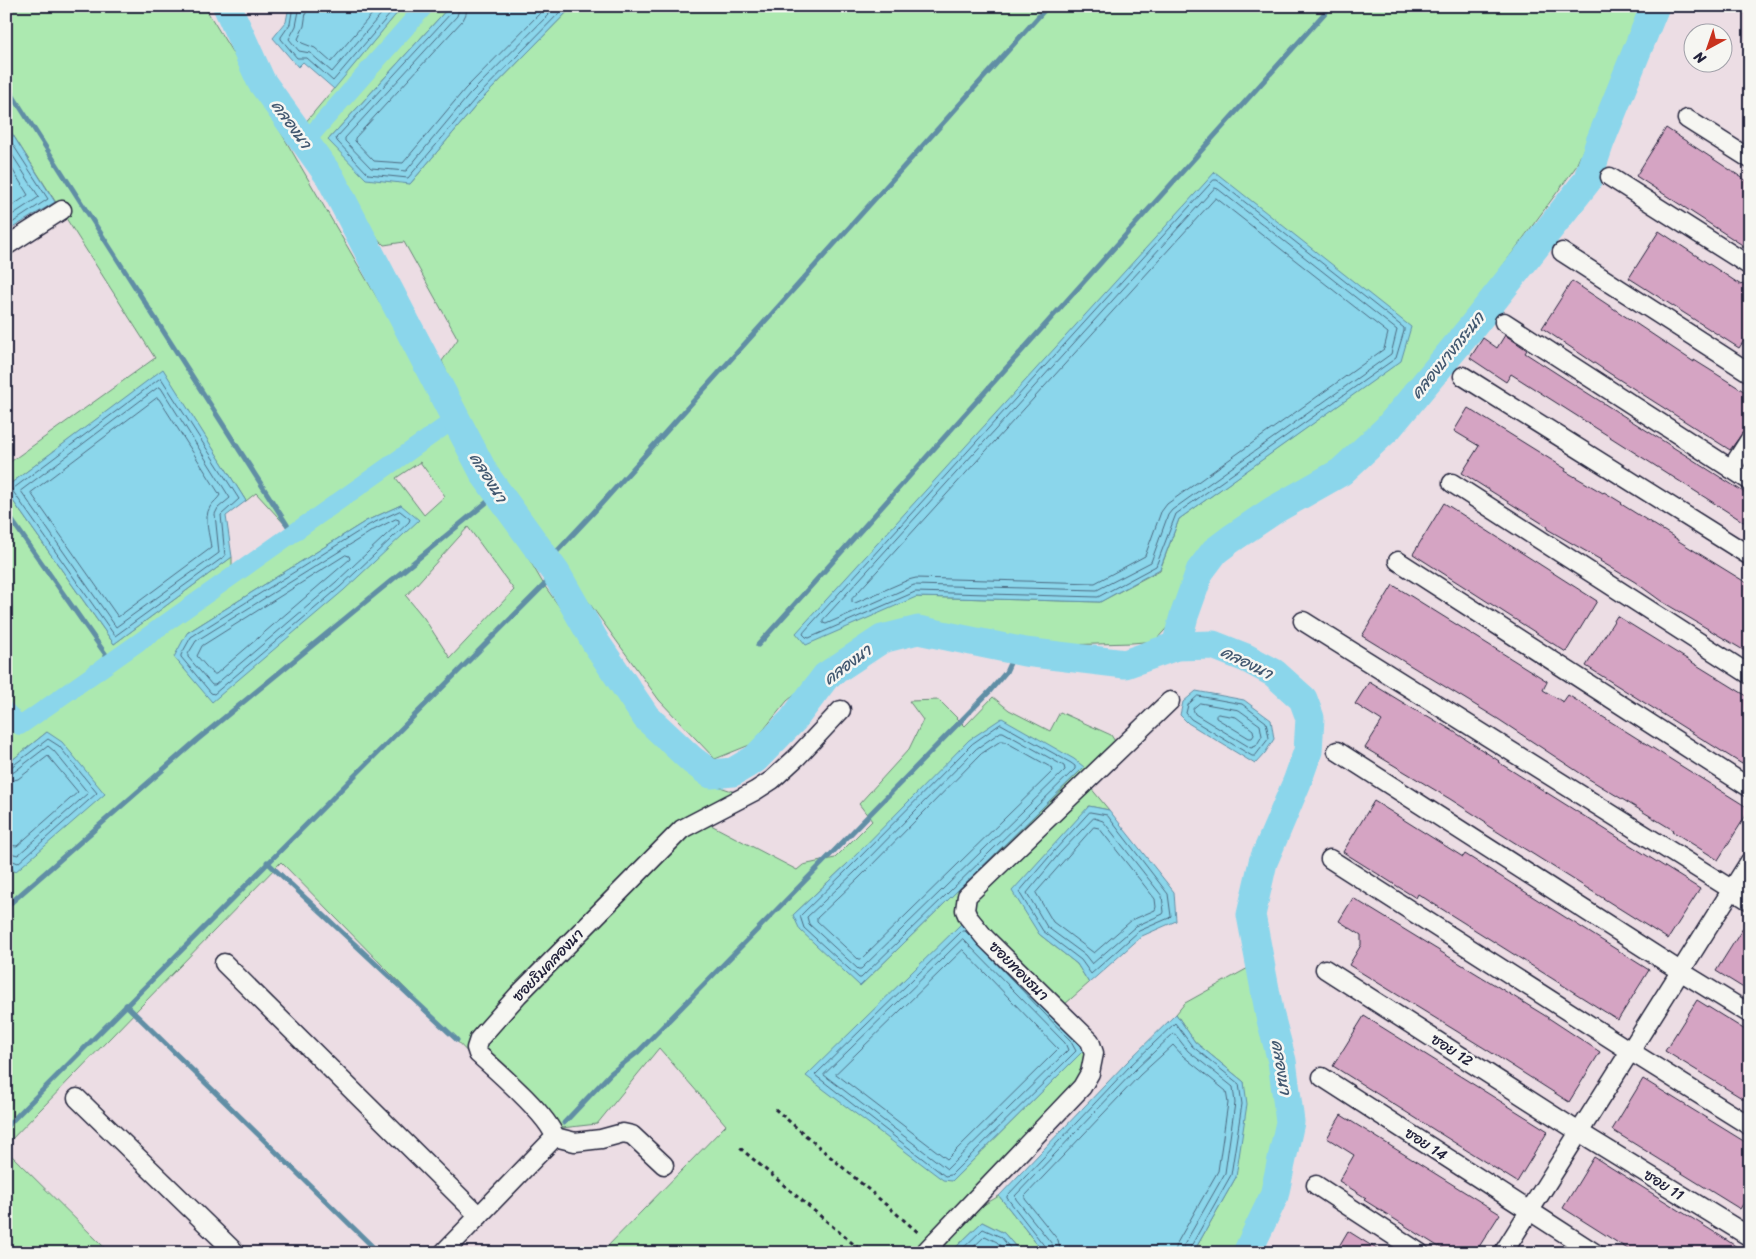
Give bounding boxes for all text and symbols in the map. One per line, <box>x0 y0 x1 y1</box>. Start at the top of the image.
north arrow <box>1684 22 1734 72</box>
text: N <box>1688 45 1712 71</box>
water label: คลองนา <box>264 94 320 156</box>
water label: คลองบางกระนก <box>1403 304 1493 405</box>
water label: คลองนา <box>462 446 516 509</box>
water label: คลองนา <box>817 636 879 693</box>
water label: คลองนา <box>1216 637 1279 688</box>
street label: ซอยริมคลองนา <box>506 922 590 1008</box>
street label: ซอยทองธนา <box>983 935 1055 1007</box>
street label: ซอย 12 <box>1426 1027 1479 1074</box>
water label: คลองนา <box>1263 1038 1300 1098</box>
street label: ซอย 14 <box>1399 1120 1453 1168</box>
street label: ซอย 11 <box>1639 1162 1689 1208</box>

